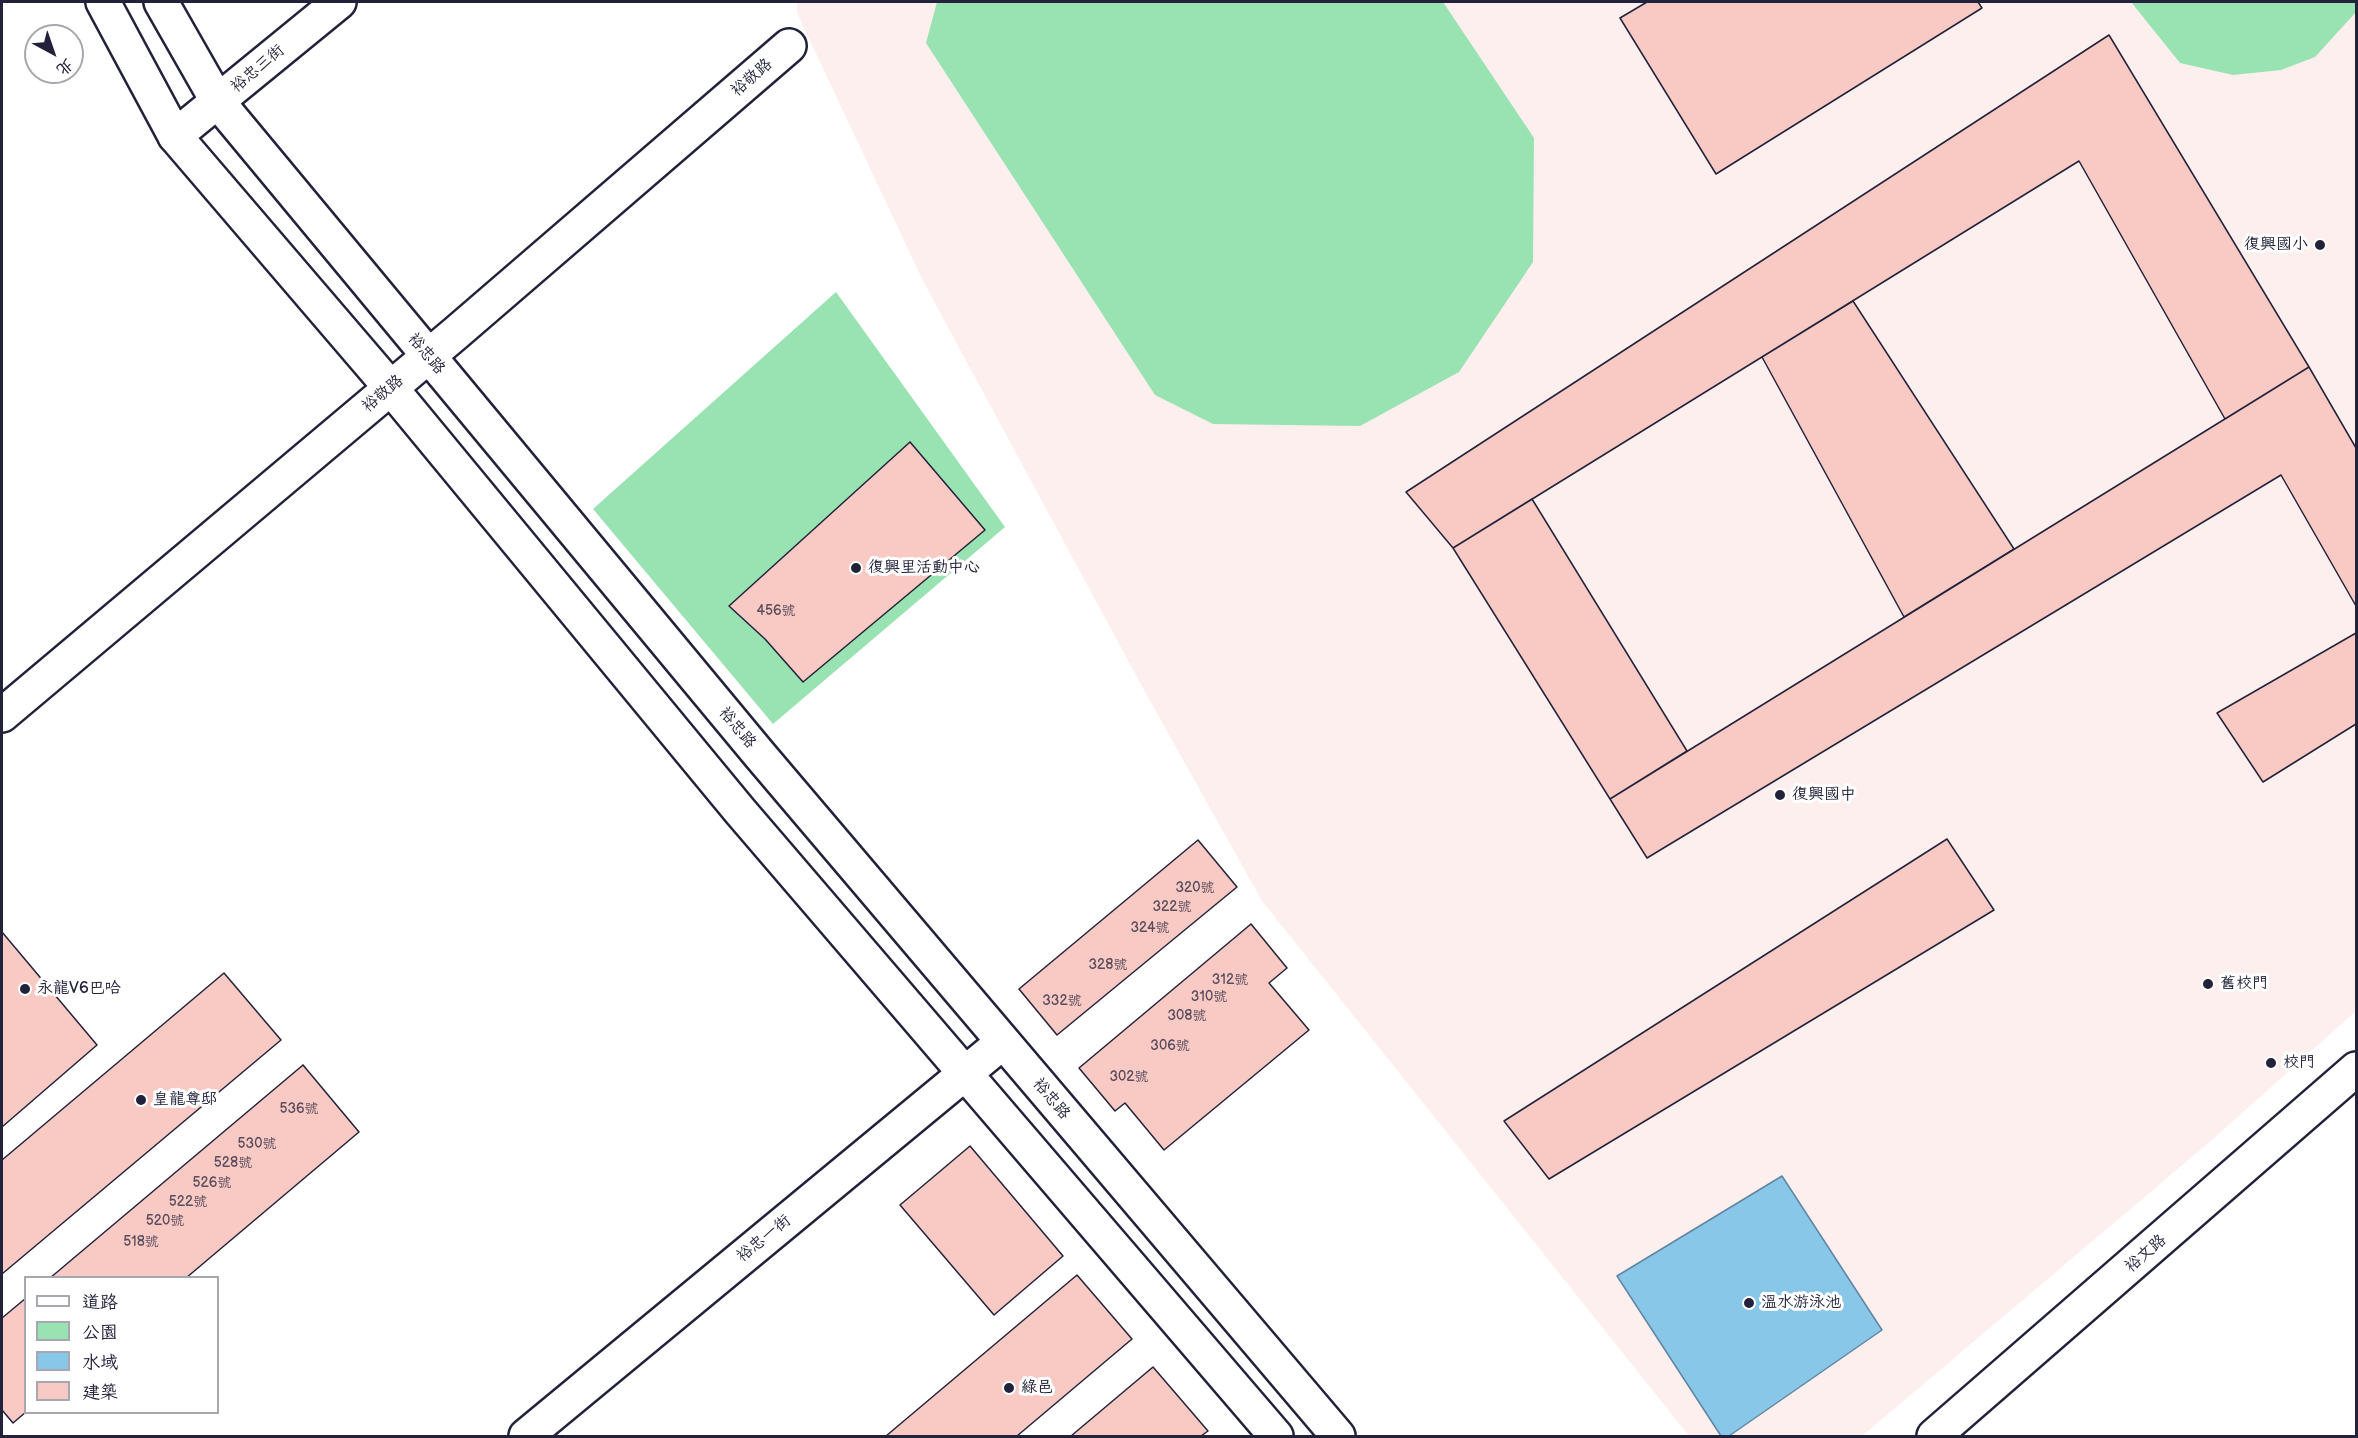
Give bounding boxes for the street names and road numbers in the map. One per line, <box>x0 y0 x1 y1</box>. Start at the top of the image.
street label: 裕忠三街 <box>227 41 289 97</box>
street label: 裕敬路 <box>728 55 776 101</box>
street label: 裕忠路 <box>403 329 449 379</box>
street label: 裕敬路 <box>358 371 408 417</box>
street label: 裕忠路 <box>714 703 760 753</box>
street label: 裕忠路 <box>1028 1074 1074 1124</box>
street label: 裕忠一街 <box>733 1211 795 1267</box>
street label: 裕文路 <box>2122 1231 2170 1277</box>

